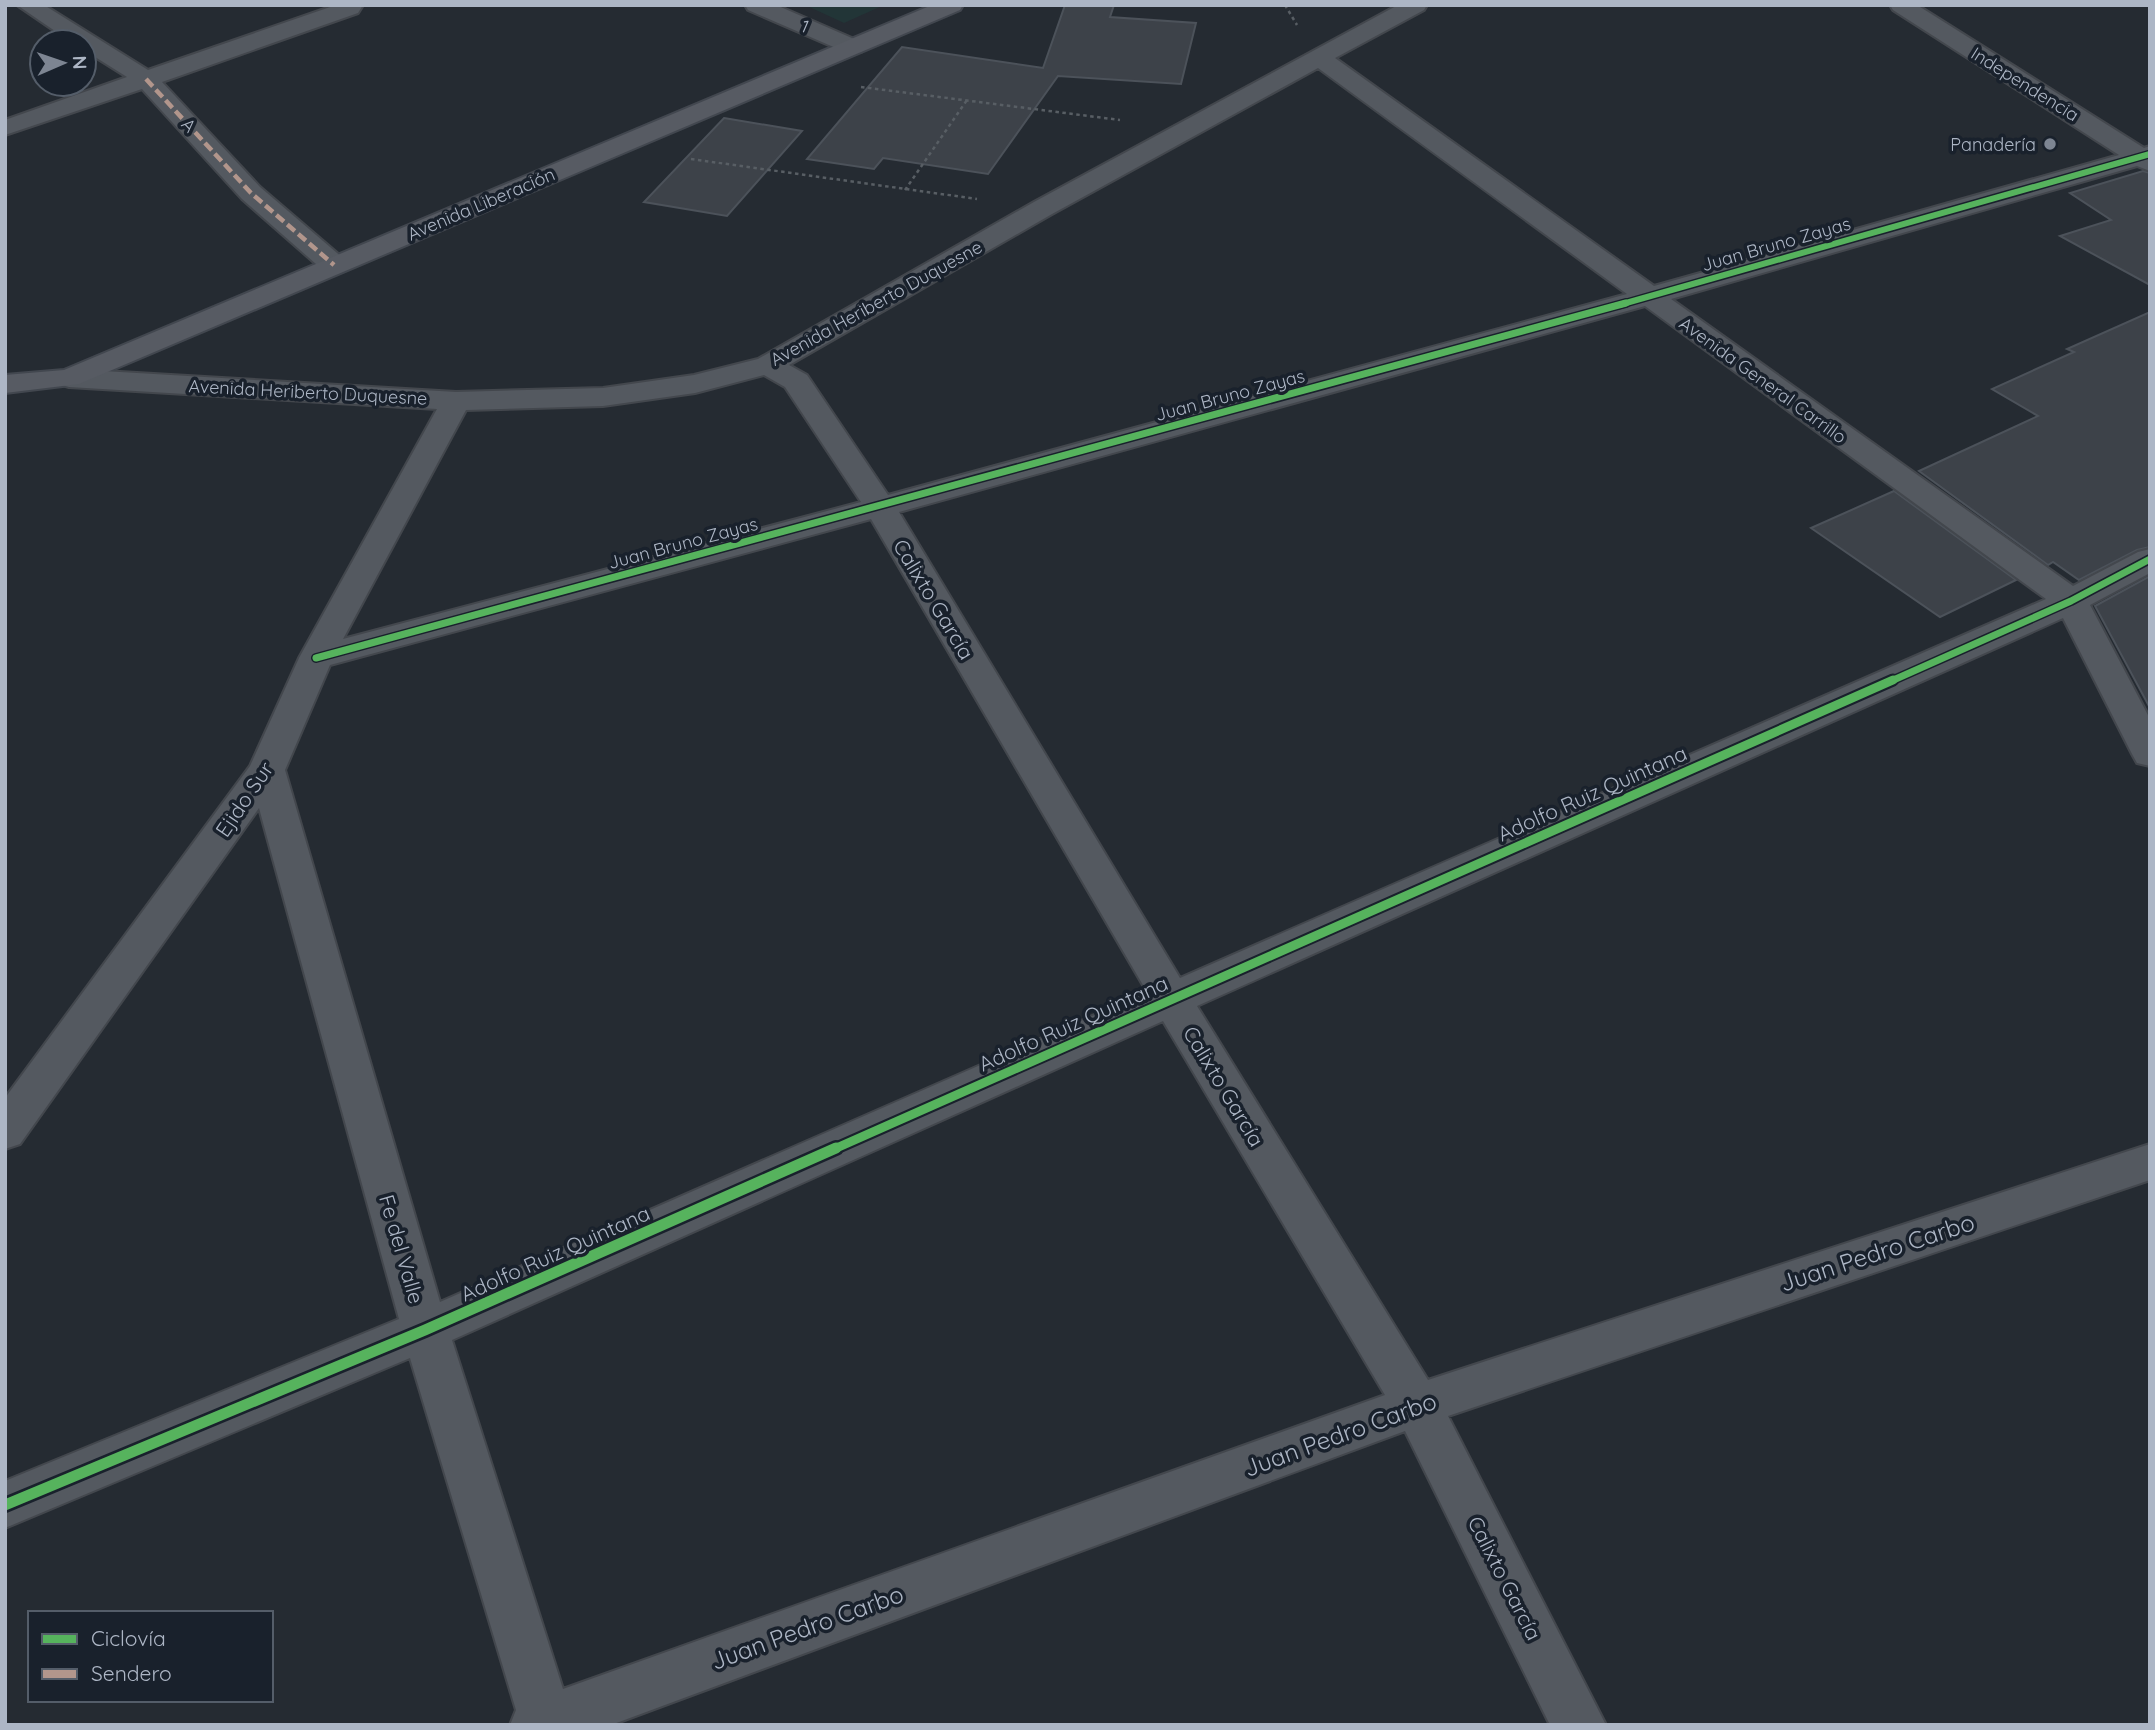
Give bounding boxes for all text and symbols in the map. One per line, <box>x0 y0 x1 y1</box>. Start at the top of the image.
street label: 1 <box>797 14 813 38</box>
north arrow <box>28 28 98 98</box>
street label: Independencia <box>1967 42 2083 126</box>
text: N <box>68 55 92 70</box>
street label: A <box>177 113 202 137</box>
place label: Panadería <box>1950 133 2036 156</box>
marker: Panadería <box>2042 136 2058 152</box>
street label: Avenida Liberación <box>404 162 558 246</box>
street label: Juan Bruno Zayas <box>1699 212 1853 276</box>
street label: Avenida Heriberto Duquesne <box>766 235 986 371</box>
street label: Avenida General Carrillo <box>1675 312 1851 448</box>
street label: Juan Bruno Zayas <box>1153 364 1307 426</box>
street label: Avenida Heriberto Duquesne <box>188 374 428 410</box>
street label: Juan Bruno Zayas <box>606 512 760 574</box>
street label: Calixto García <box>888 534 980 664</box>
street label: Adolfo Ruiz Quintana <box>1493 739 1691 847</box>
street label: Ejido Sur <box>209 756 279 842</box>
street label: Adolfo Ruiz Quintana <box>974 969 1172 1077</box>
street label: Calixto García <box>1178 1021 1270 1151</box>
street label: Fe del Valle <box>374 1192 430 1306</box>
street label: Adolfo Ruiz Quintana <box>456 1199 654 1307</box>
street label: Juan Pedro Carbo <box>1776 1206 1978 1298</box>
street label: Juan Pedro Carbo <box>1240 1385 1440 1483</box>
street label: Calixto García <box>1463 1512 1547 1644</box>
street label: Juan Pedro Carbo <box>707 1578 907 1676</box>
legend <box>28 1611 273 1702</box>
text: Ciclovía <box>91 1625 166 1651</box>
text: Sendero <box>91 1660 172 1686</box>

